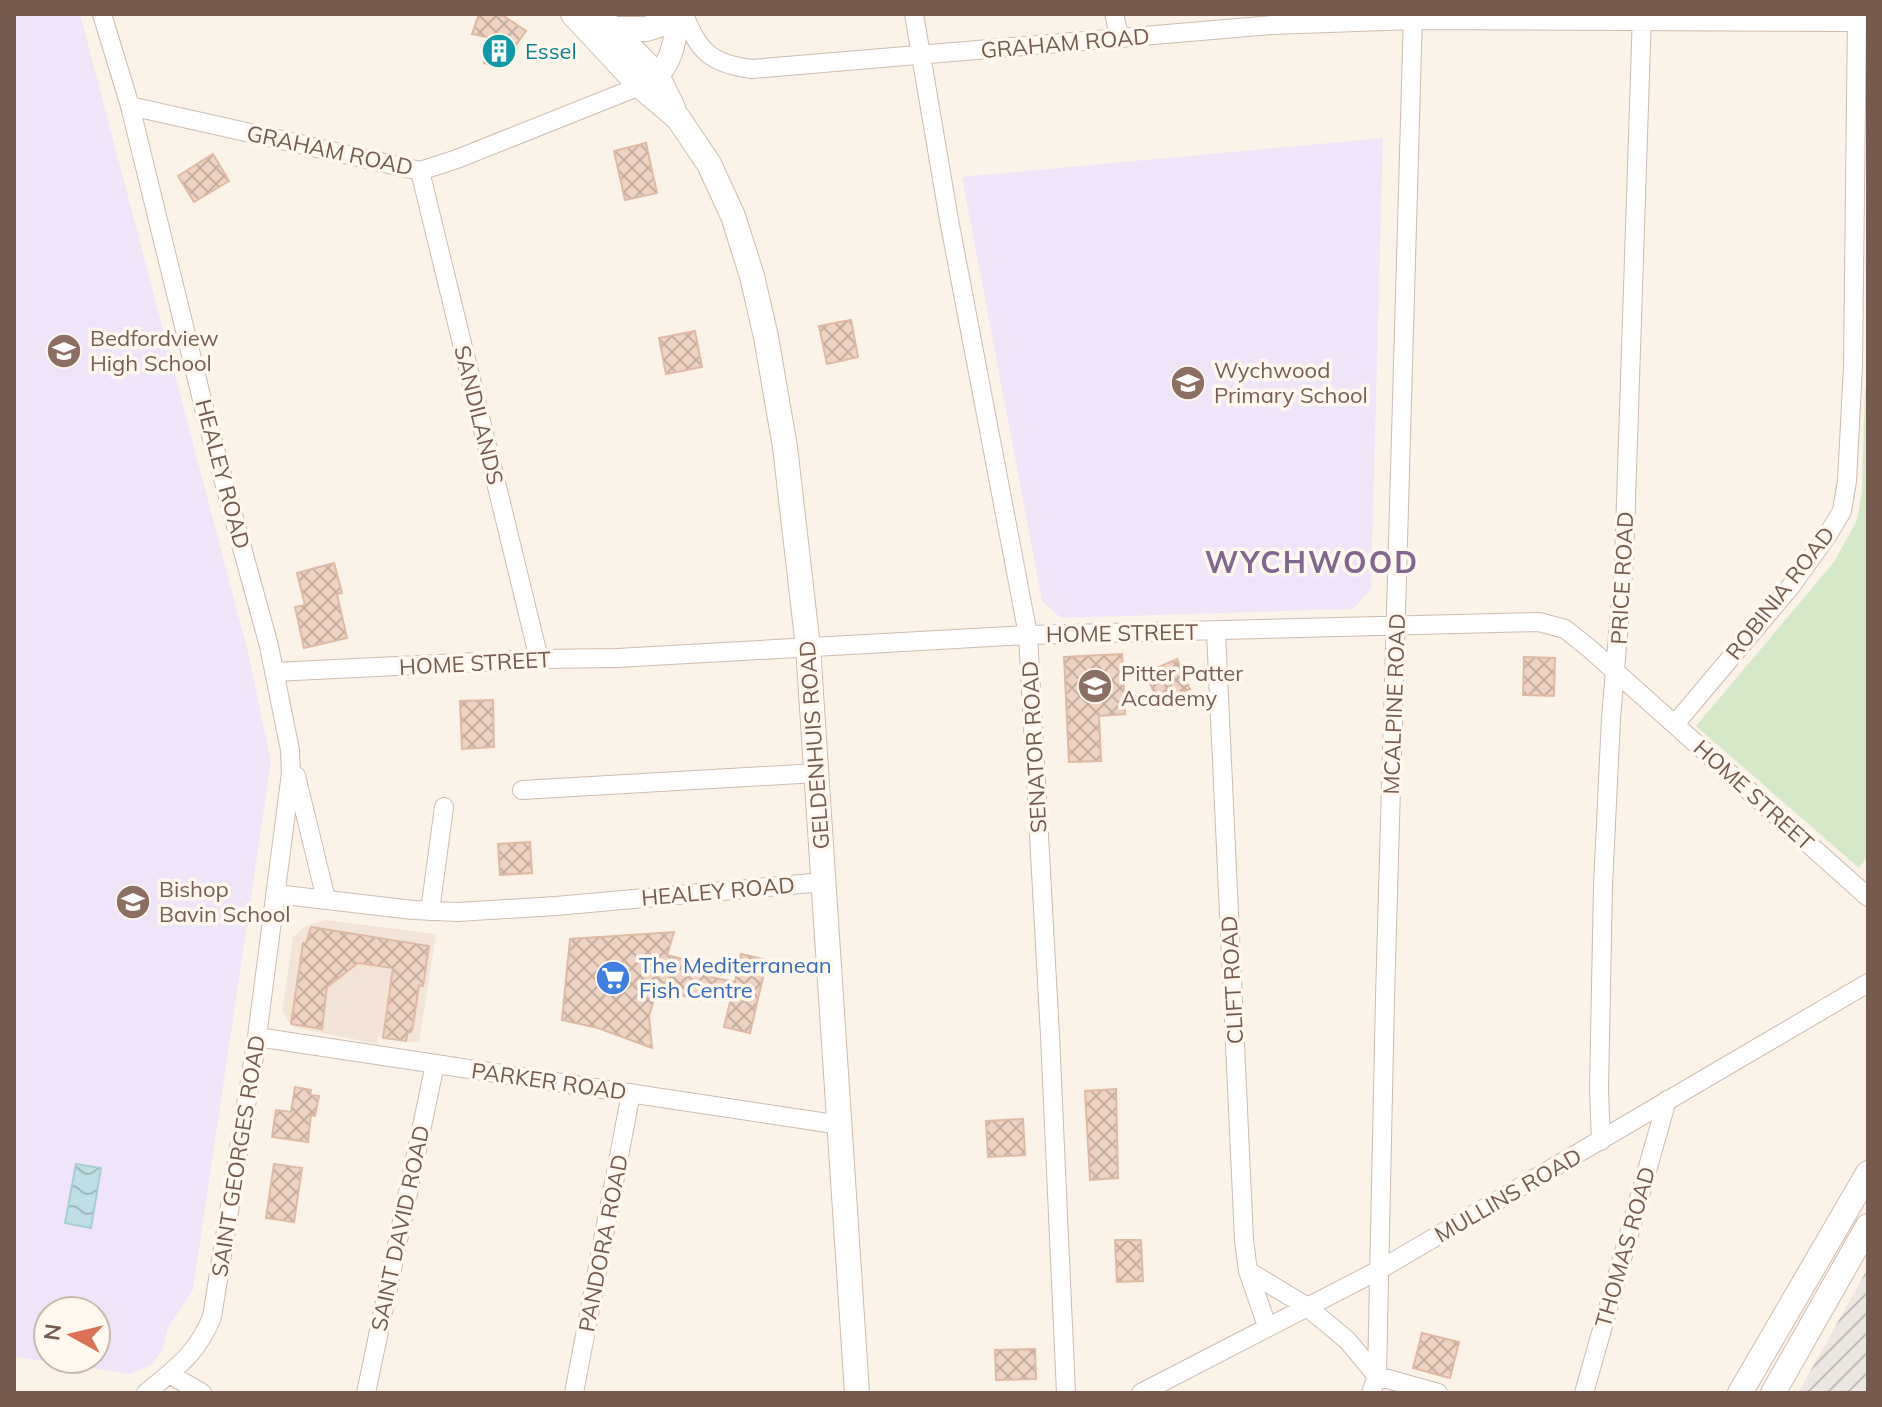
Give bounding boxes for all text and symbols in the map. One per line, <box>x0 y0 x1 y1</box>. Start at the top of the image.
street label: GRAHAM ROAD <box>979 22 1151 64</box>
building icon: Essel <box>480 32 518 70</box>
place label: Essel <box>525 37 577 65</box>
street label: GRAHAM ROAD <box>244 119 416 181</box>
place label: Bedfordview High School <box>90 324 219 377</box>
school or university icon: Bedfordview High School <box>45 332 83 370</box>
street label: SANDILANDS <box>448 342 510 488</box>
place label: Wychwood Primary School <box>1214 356 1368 409</box>
school or university icon: Wychwood Primary School <box>1169 364 1207 402</box>
street label: HEALEY ROAD <box>190 396 256 552</box>
street label: PRICE ROAD <box>1605 511 1639 645</box>
street label: ROBINIA ROAD <box>1719 521 1841 665</box>
district label: WYCHWOOD <box>1205 543 1419 581</box>
street label: MCALPINE ROAD <box>1377 613 1411 795</box>
street label: HOME STREET <box>1046 618 1198 648</box>
street label: GELDENHUIS ROAD <box>793 640 835 850</box>
street label: HOME STREET <box>398 645 552 681</box>
place label: Pitter Patter Academy <box>1121 659 1243 712</box>
street label: SENATOR ROAD <box>1016 660 1052 834</box>
school or university icon: Pitter Patter Academy <box>1076 667 1114 705</box>
street label: HOME STREET <box>1688 734 1820 856</box>
street label: HEALEY ROAD <box>640 870 796 912</box>
place label: Bishop Bavin School <box>159 875 290 928</box>
school or university icon: Bishop Bavin School <box>114 883 152 921</box>
street label: CLIFT ROAD <box>1215 915 1249 1045</box>
place label: The Mediterranean Fish Centre <box>639 951 832 1004</box>
supermarket icon: The Mediterranean Fish Centre <box>594 959 632 997</box>
street label: SAINT GEORGES ROAD <box>205 1033 271 1279</box>
street label: PARKER ROAD <box>470 1056 628 1106</box>
street label: SAINT DAVID ROAD <box>364 1122 436 1334</box>
street label: MULLINS ROAD <box>1430 1142 1586 1248</box>
street label: PANDORA ROAD <box>572 1152 634 1334</box>
street label: THOMAS ROAD <box>1589 1163 1661 1331</box>
north arrow <box>32 1295 112 1375</box>
text: N <box>37 1322 67 1342</box>

